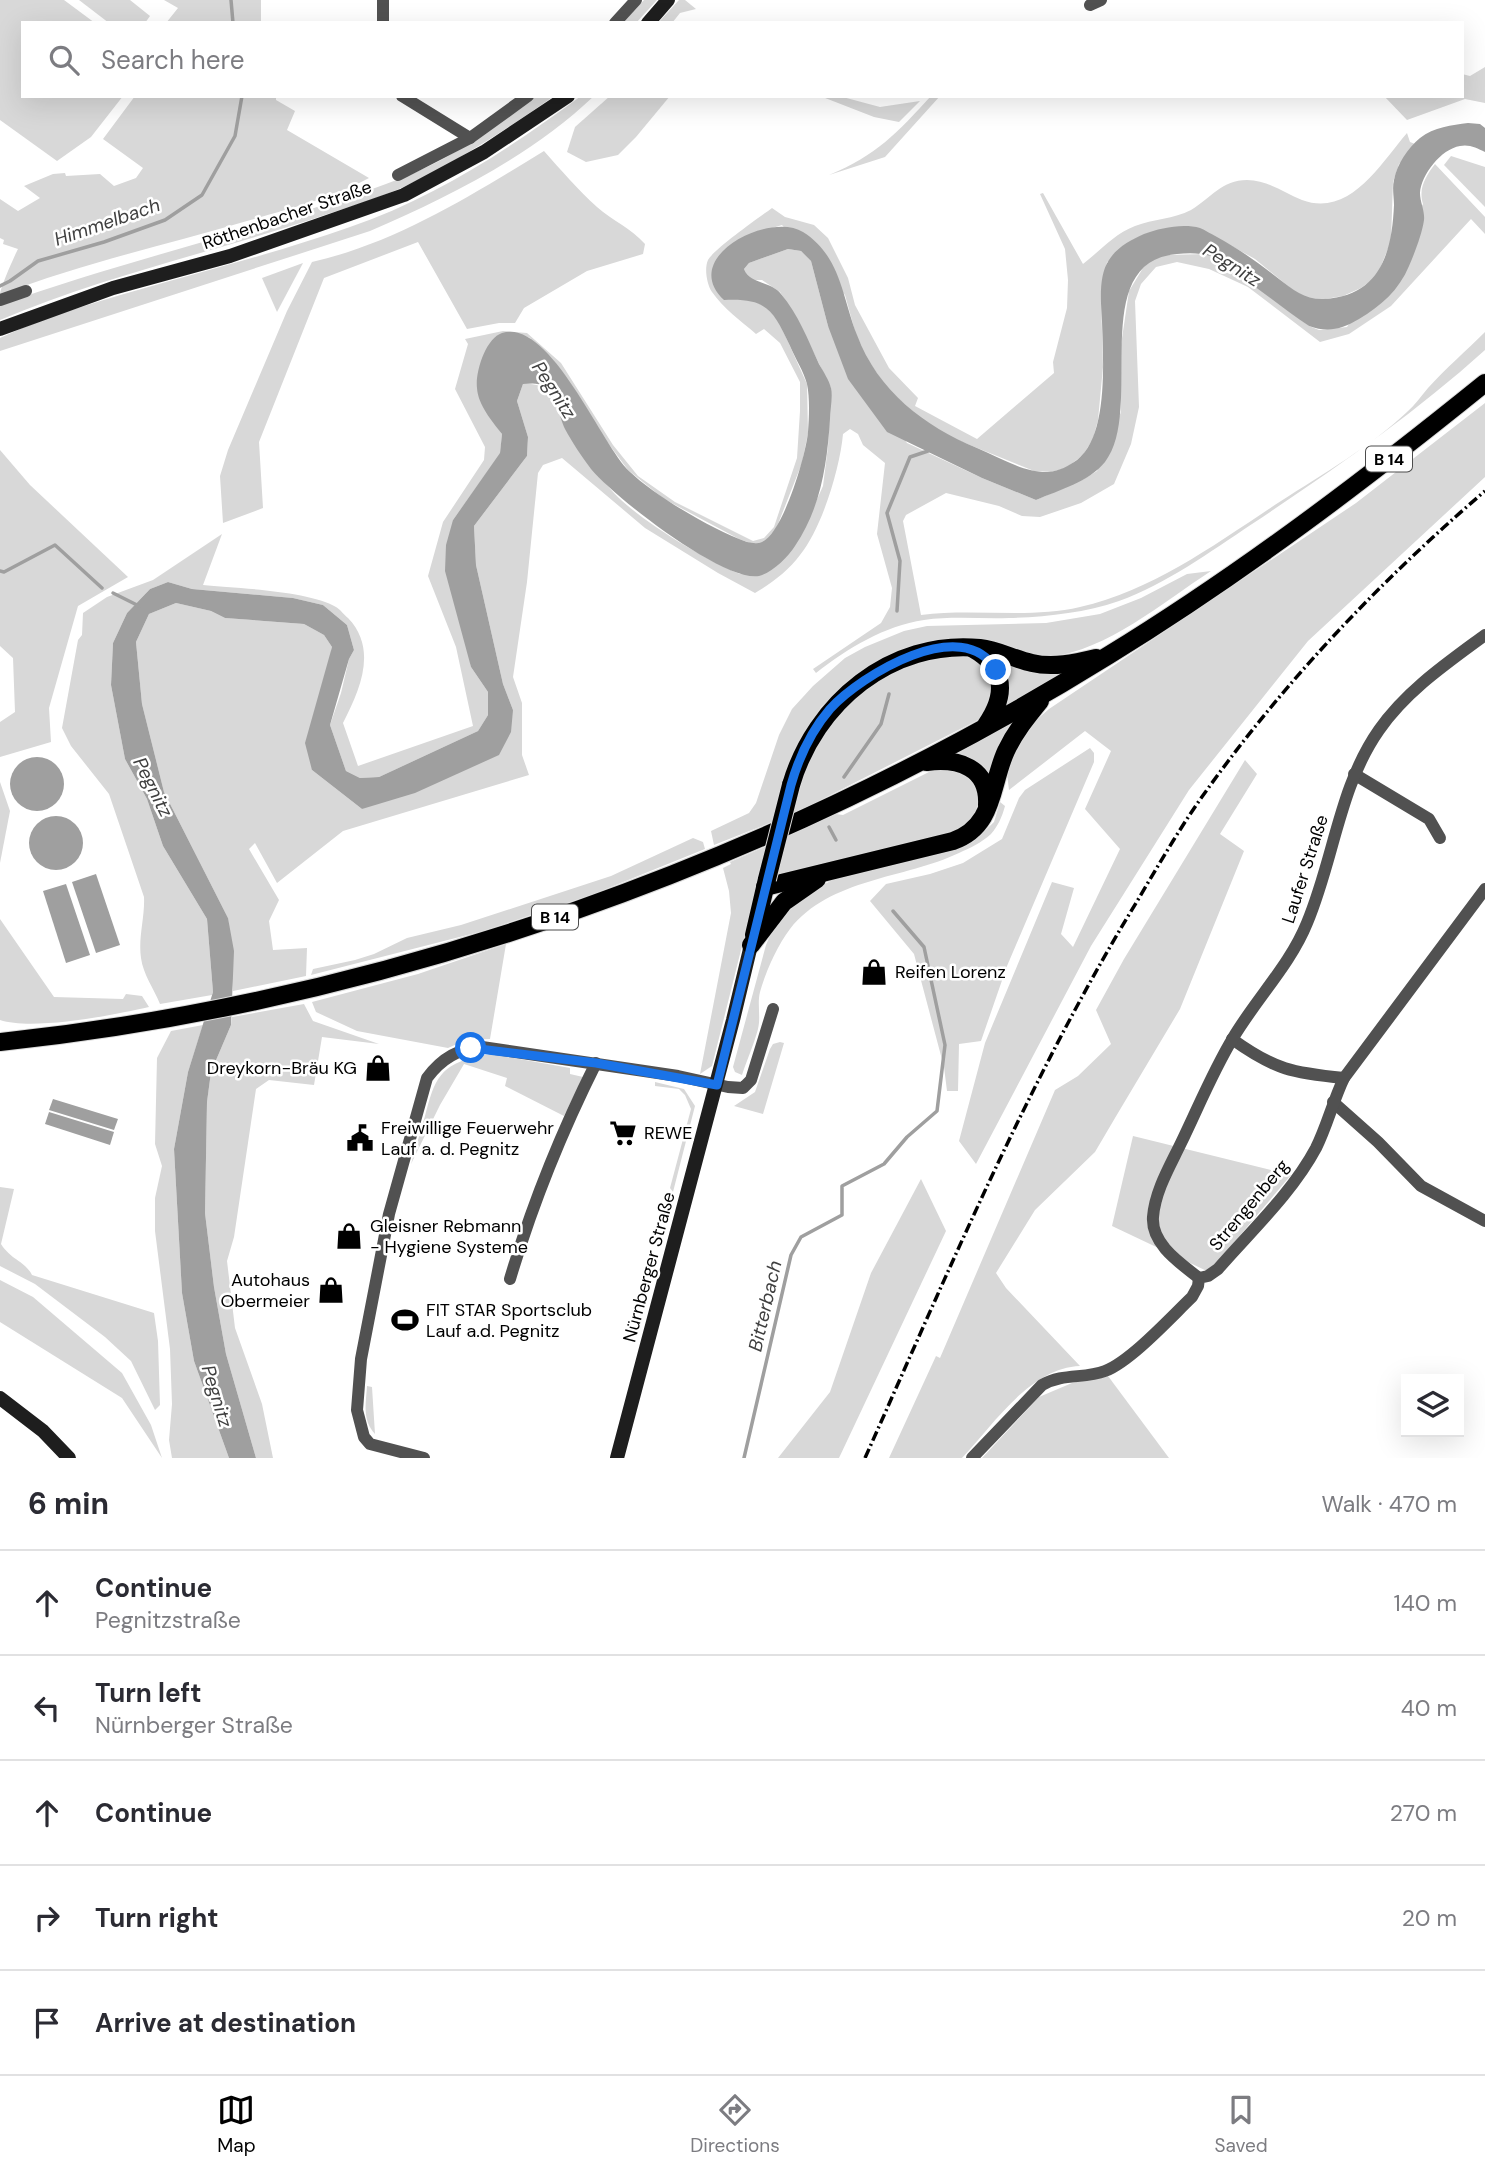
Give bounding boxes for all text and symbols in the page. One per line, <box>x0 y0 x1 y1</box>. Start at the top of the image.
search box <box>21 21 1464 98</box>
icon: search <box>45 41 83 79</box>
text: Search here <box>101 43 244 77</box>
street label: Röthenbacher Straße <box>199 175 375 255</box>
water label: Himmelbach <box>51 192 163 252</box>
water label: Pegnitz <box>1198 238 1266 293</box>
water label: Pegnitz <box>526 356 582 424</box>
road number: B 14 <box>1366 446 1412 472</box>
route end <box>980 654 1011 685</box>
water label: Pegnitz <box>127 753 179 821</box>
street label: Laufer Straße <box>1276 812 1334 926</box>
road number: B 14 <box>532 904 578 930</box>
shop icon: Reifen Lorenz <box>859 957 889 987</box>
place label: Reifen Lorenz <box>895 960 1006 984</box>
route start <box>455 1032 486 1063</box>
shop icon: Dreykorn-Bräu KG <box>363 1053 393 1083</box>
place label: Dreykorn-Bräu KG <box>207 1056 357 1080</box>
place label: Freiwillige Feuerwehr Lauf a. d. Pegnitz <box>381 1116 554 1161</box>
supermarket icon: REWE <box>608 1118 638 1148</box>
place label: REWE <box>644 1121 692 1145</box>
public building icon: Freiwillige Feuerwehr Lauf a. d. Pegnitz <box>345 1123 375 1153</box>
street label: Strengenberg <box>1204 1154 1294 1256</box>
street label: Nürnberger Straße <box>617 1189 681 1345</box>
place label: Gleisner Rebmann - Hygiene Systeme <box>370 1214 528 1259</box>
shop icon: Gleisner Rebmann - Hygiene Systeme <box>334 1221 364 1251</box>
water label: Bitterbach <box>742 1258 788 1354</box>
place label: Autohaus Obermeier <box>220 1268 310 1313</box>
shop icon: Autohaus Obermeier <box>316 1275 346 1305</box>
place label: FIT STAR Sportsclub Lauf a.d. Pegnitz <box>426 1298 592 1343</box>
sports icon: FIT STAR Sportsclub Lauf a.d. Pegnitz <box>390 1305 420 1335</box>
water label: Pegnitz <box>196 1362 238 1430</box>
map controls <box>1401 1374 1464 1437</box>
button: layers <box>1401 1374 1464 1437</box>
text: 6 min <box>28 1484 109 1523</box>
text: Walk · 470 m <box>1322 1489 1457 1519</box>
text: Continue <box>95 1571 212 1605</box>
icon: ahead <box>28 1584 66 1622</box>
text: 140 m <box>1394 1588 1457 1618</box>
text: Pegnitzstraße <box>95 1605 241 1635</box>
text: Turn left <box>95 1676 202 1710</box>
icon: left <box>28 1689 66 1727</box>
text: 40 m <box>1401 1693 1457 1723</box>
text: Nürnberger Straße <box>95 1710 293 1740</box>
icon: ahead <box>28 1794 66 1832</box>
text: Continue <box>95 1796 212 1830</box>
text: 270 m <box>1390 1798 1457 1828</box>
icon: right <box>28 1899 66 1937</box>
text: Turn right <box>95 1901 219 1935</box>
text: 20 m <box>1402 1903 1457 1933</box>
icon: arrive <box>28 2004 66 2042</box>
text: Arrive at destination <box>95 2006 356 2040</box>
tab: Map <box>217 2091 256 2158</box>
tab: Directions <box>690 2091 780 2158</box>
tab: Saved <box>1214 2091 1268 2158</box>

